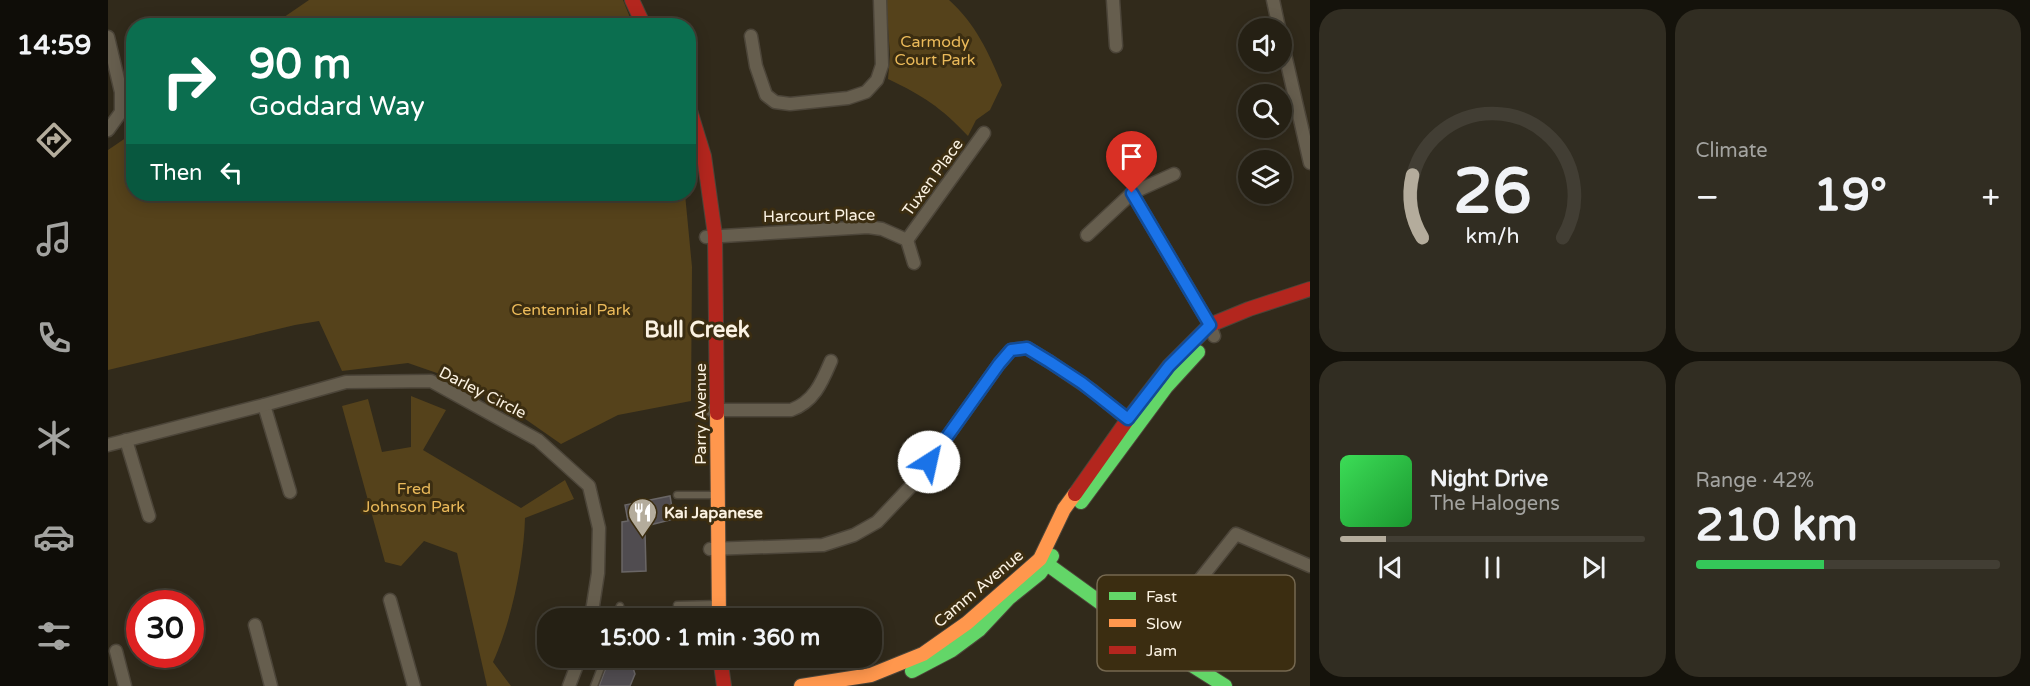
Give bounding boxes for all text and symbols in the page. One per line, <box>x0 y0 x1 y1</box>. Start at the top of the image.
map controls <box>1238 18 1292 204</box>
button: sound <box>1238 18 1292 72</box>
text: 14:59 <box>17 29 91 62</box>
park label: Carmody Court Park <box>895 32 976 70</box>
text: 90 m <box>249 39 351 90</box>
icon: right <box>150 42 228 120</box>
button: search <box>1238 84 1292 138</box>
text: Goddard Way <box>249 90 425 123</box>
icon: directions <box>33 119 75 161</box>
pin <box>1106 131 1157 193</box>
street label: Tuxen Place <box>898 135 968 220</box>
text: Climate <box>1696 139 1768 163</box>
icon: arrive <box>1115 140 1148 173</box>
button: layers <box>1238 150 1292 204</box>
text: 26 <box>1453 155 1531 230</box>
icon: left <box>215 156 248 189</box>
text: Then <box>150 160 203 186</box>
text: 19° <box>1813 169 1887 223</box>
text: − <box>1696 178 1719 217</box>
text: + <box>1981 178 2000 217</box>
street label: Harcourt Place <box>763 205 875 227</box>
icon: music <box>33 218 75 260</box>
text: km/h <box>1465 223 1519 249</box>
park label: Centennial Park <box>511 300 631 320</box>
icon: phone <box>33 317 75 359</box>
district label: Bull Creek <box>644 317 750 343</box>
street label: Darley Circle <box>436 362 530 423</box>
street label: Parry Avenue <box>691 363 711 465</box>
icon: climate <box>33 417 75 459</box>
position arrow <box>897 430 961 494</box>
text: Night Drive <box>1430 466 1548 492</box>
text: Range · 42% <box>1696 469 1814 493</box>
park label: Fred Johnson Park <box>363 479 465 517</box>
text: The Halogens <box>1430 492 1560 516</box>
restaurant icon: Kai Japanese <box>627 496 659 538</box>
text: 210 km <box>1696 499 1858 553</box>
place label: Kai Japanese <box>664 503 763 523</box>
icon: car <box>33 516 75 558</box>
street label: Camm Avenue <box>930 545 1028 632</box>
icon: previous <box>1374 551 1407 584</box>
icon: pause <box>1476 551 1509 584</box>
icon: next <box>1577 551 1610 584</box>
legend <box>1097 575 1295 671</box>
text: Fast <box>1146 587 1177 607</box>
speed limit sign: 30 <box>126 590 204 668</box>
text: Slow <box>1146 614 1182 634</box>
icon: filters <box>33 615 75 657</box>
text: 15:00 · 1 min · 360 m <box>599 625 820 651</box>
text: Jam <box>1146 641 1177 661</box>

